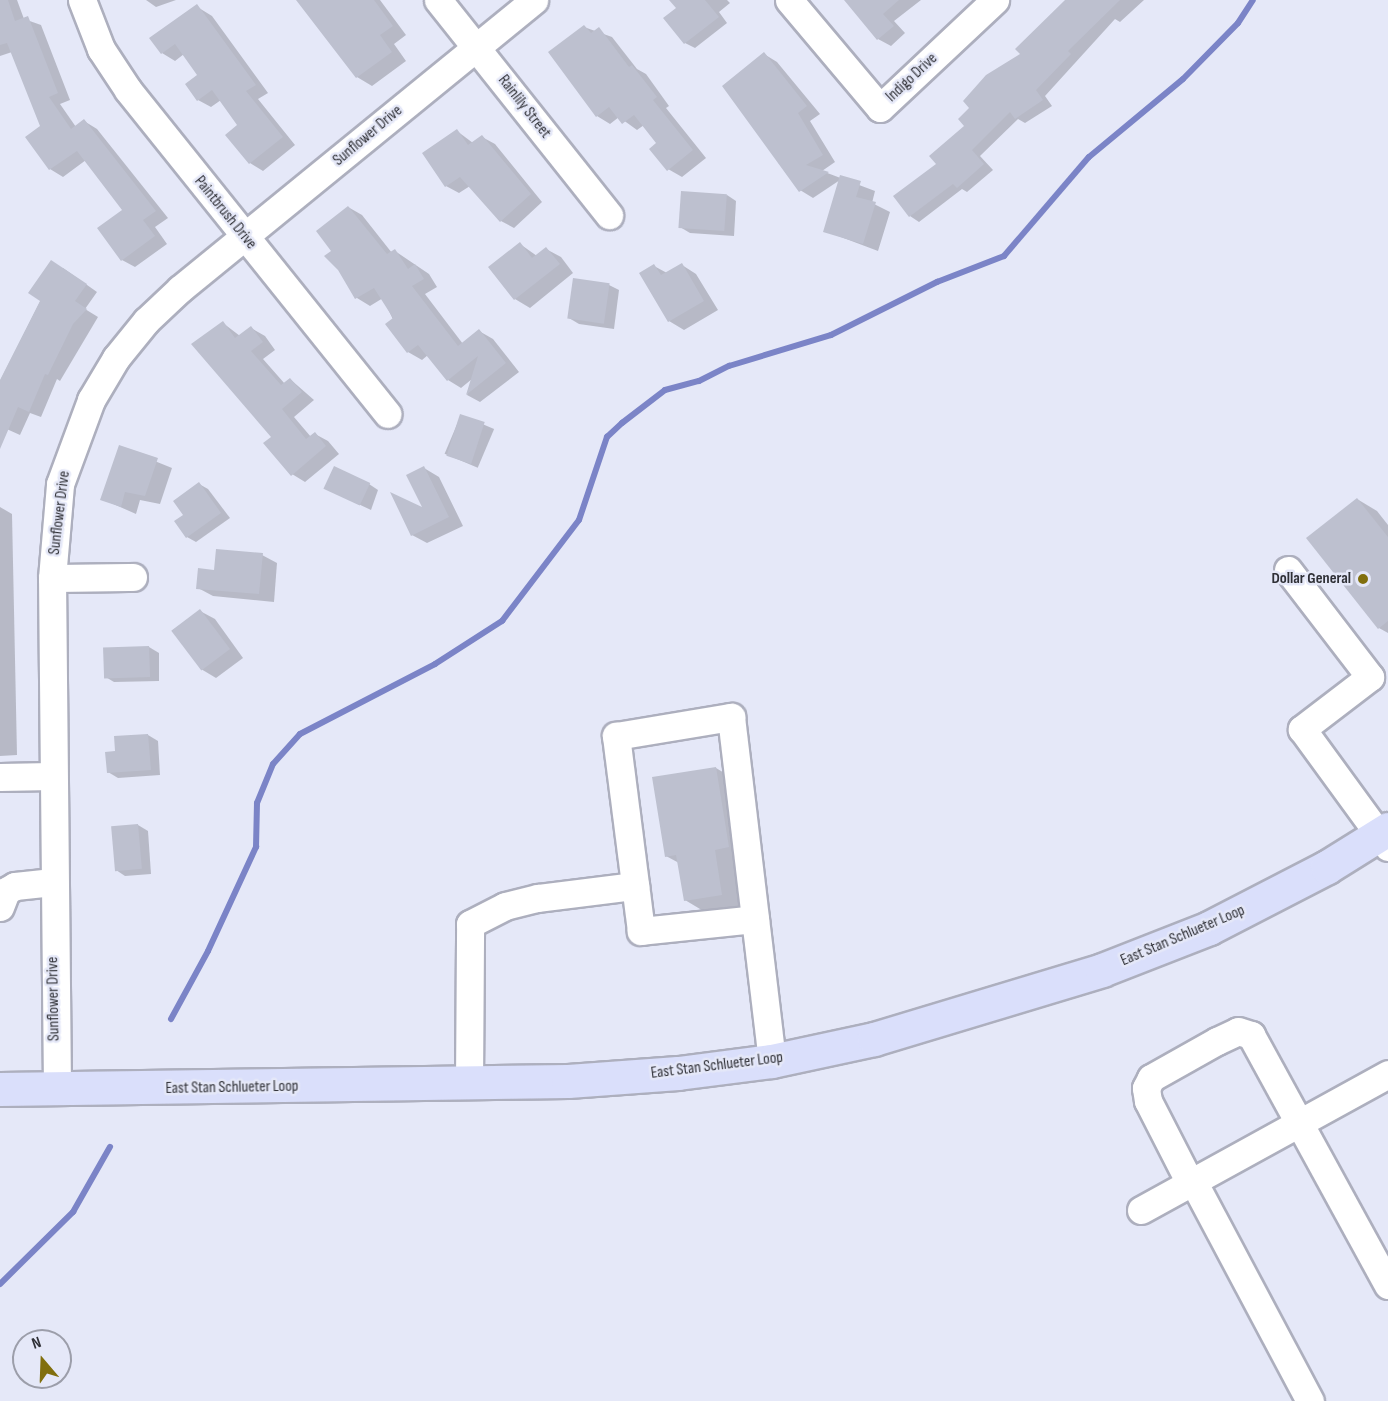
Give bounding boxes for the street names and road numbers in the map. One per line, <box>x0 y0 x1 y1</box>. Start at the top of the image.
street label: Indigo Drive <box>882 49 942 107</box>
street label: Rainlily Street <box>493 72 555 142</box>
street label: Sunflower Drive <box>330 102 406 170</box>
street label: Paintbrush Drive <box>190 173 260 253</box>
street label: Sunflower Drive <box>45 470 75 556</box>
street label: East Stan Schlueter Loop <box>1118 901 1248 971</box>
street label: Sunflower Drive <box>44 957 64 1041</box>
street label: East Stan Schlueter Loop <box>650 1048 784 1084</box>
street label: East Stan Schlueter Loop <box>165 1077 299 1099</box>

